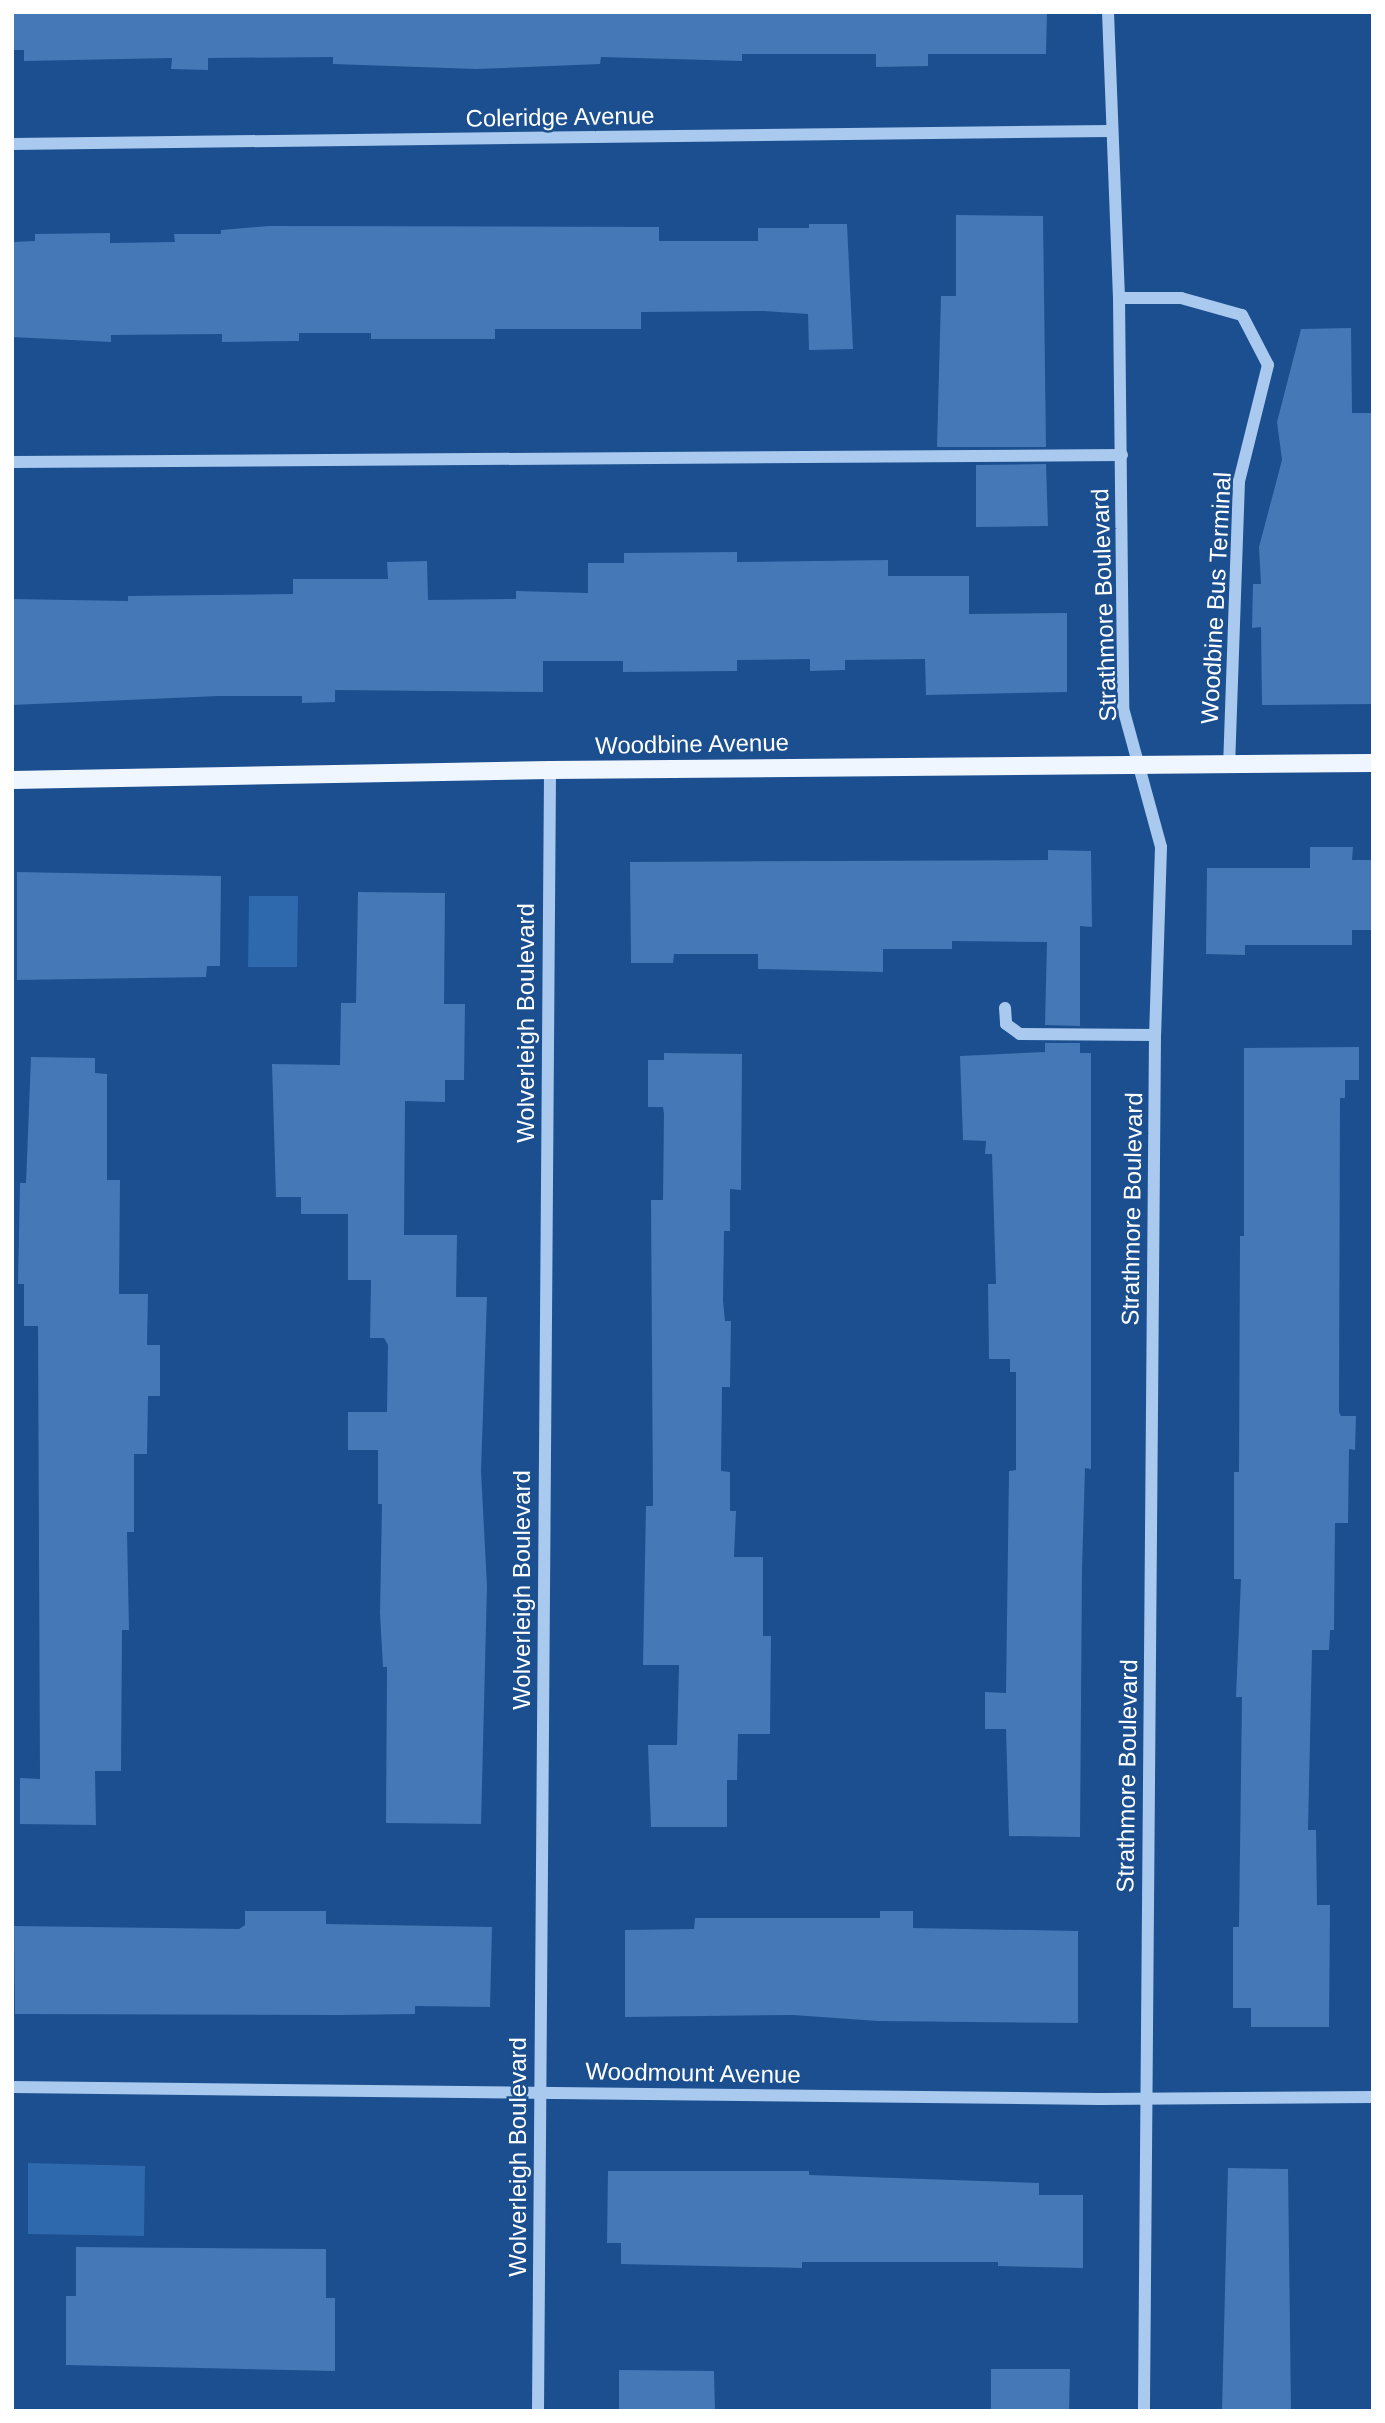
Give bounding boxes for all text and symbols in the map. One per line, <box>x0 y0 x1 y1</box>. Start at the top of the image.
street label: Coleridge Avenue <box>465 101 655 133</box>
street label: Woodbine Bus Terminal <box>1195 471 1237 725</box>
street label: Strathmore Boulevard <box>1086 488 1122 722</box>
street label: Woodbine Avenue <box>594 728 790 760</box>
street label: Wolverleigh Boulevard <box>512 903 540 1143</box>
street label: Strathmore Boulevard <box>1116 1092 1148 1326</box>
street label: Wolverleigh Boulevard <box>508 1470 536 1710</box>
street label: Strathmore Boulevard <box>1111 1659 1143 1893</box>
street label: Wolverleigh Boulevard <box>504 2037 532 2277</box>
street label: Woodmount Avenue <box>584 2057 802 2089</box>

